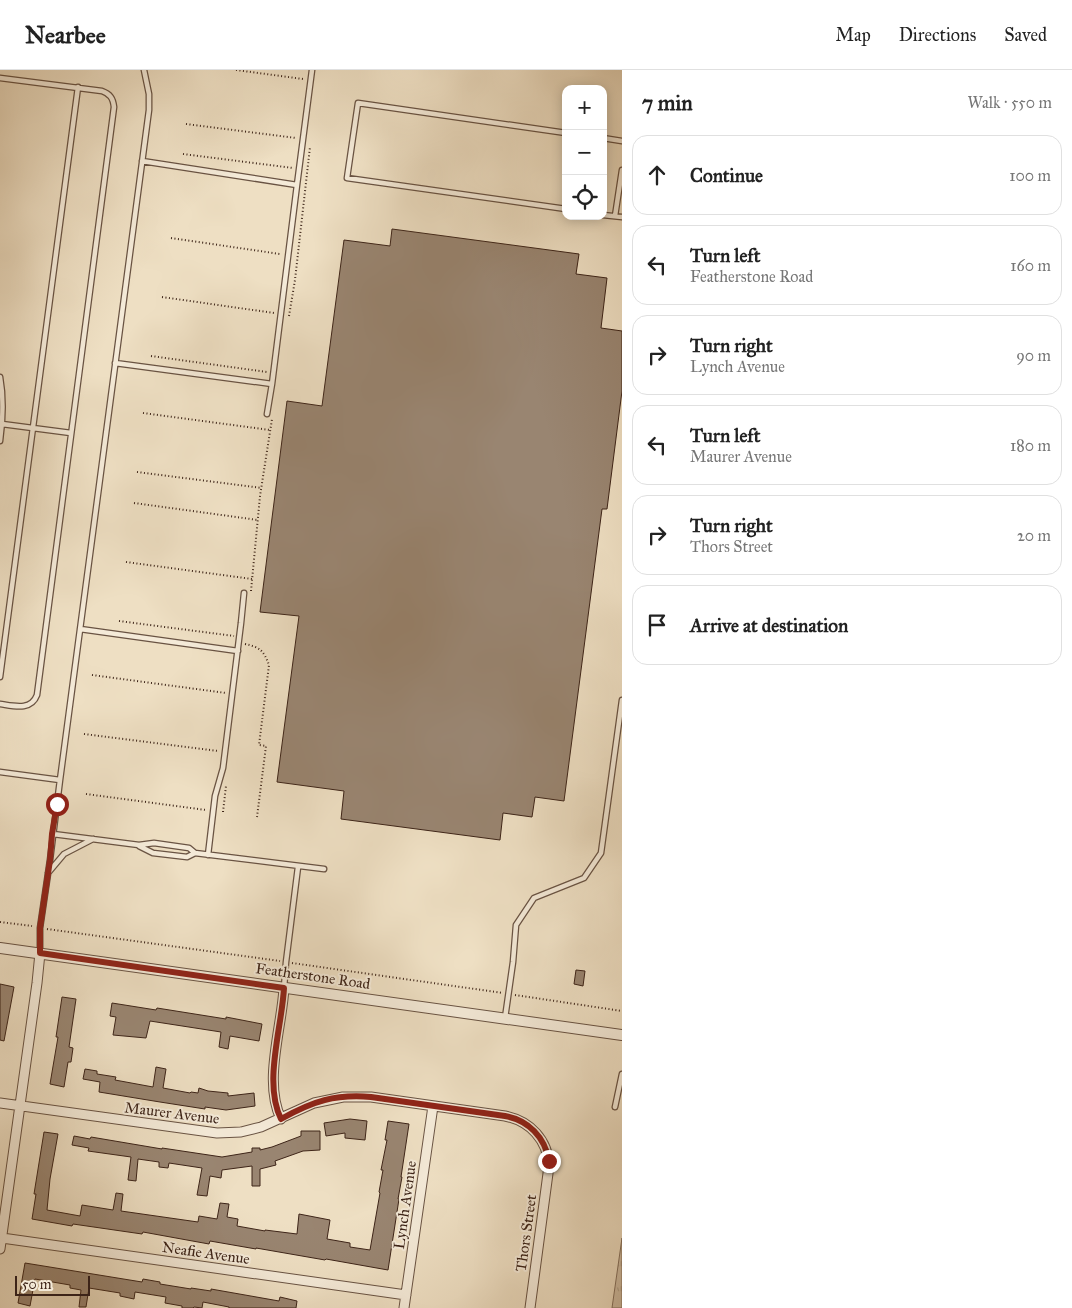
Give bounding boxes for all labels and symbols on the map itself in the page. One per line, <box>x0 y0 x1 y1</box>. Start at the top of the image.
route start <box>46 793 69 816</box>
street label: Featherstone Road <box>255 959 372 993</box>
street label: Maurer Avenue <box>124 1098 220 1128</box>
route end <box>538 1150 561 1173</box>
street label: Lynch Avenue <box>390 1160 420 1250</box>
street label: Thors Street <box>512 1193 540 1273</box>
street label: Neafie Avenue <box>161 1238 251 1268</box>
scale bar <box>15 1273 90 1296</box>

